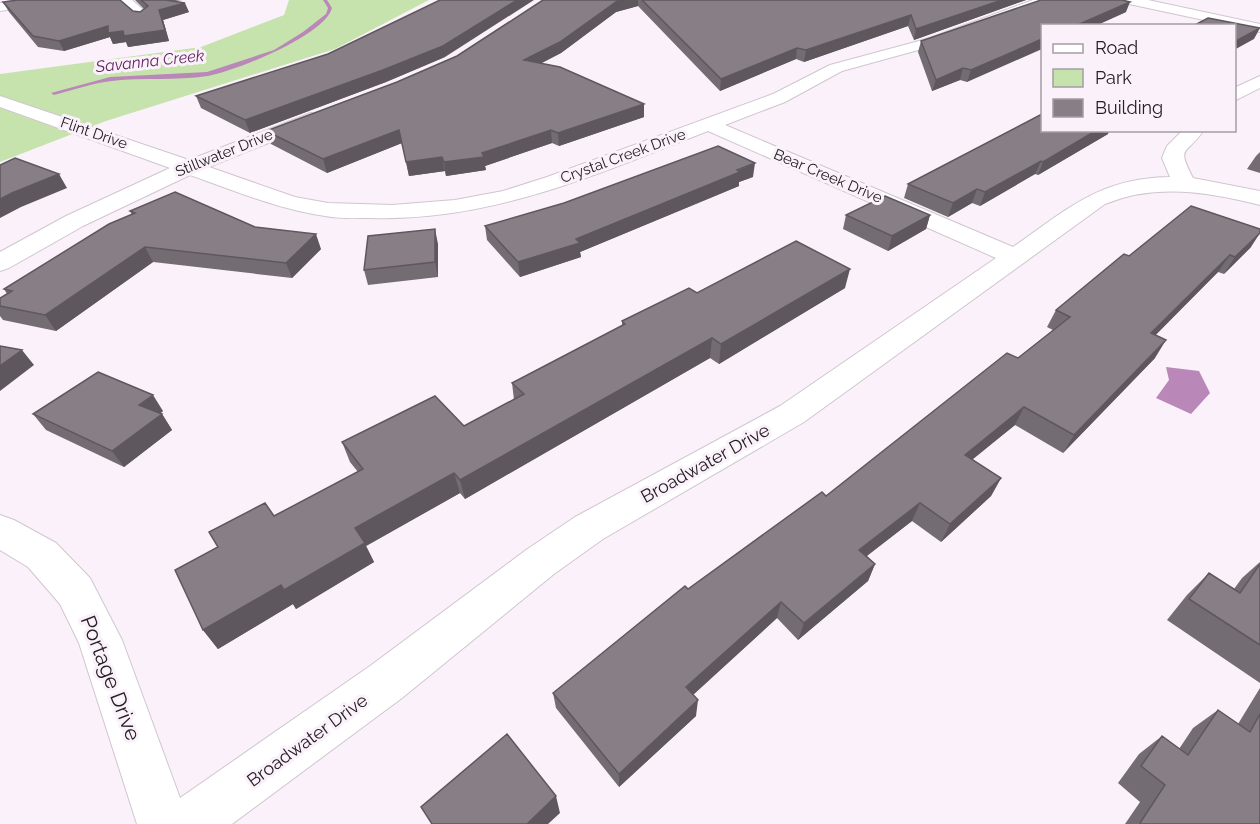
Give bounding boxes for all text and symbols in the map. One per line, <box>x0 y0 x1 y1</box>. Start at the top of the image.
legend <box>1041 24 1236 132</box>
text: Road <box>1095 37 1138 58</box>
water label: Savanna Creek <box>94 46 206 76</box>
text: Park <box>1095 67 1132 88</box>
text: Building <box>1095 97 1163 118</box>
street label: Flint Drive <box>58 113 130 153</box>
street label: Stillwater Drive <box>173 125 276 181</box>
street label: Crystal Creek Drive <box>558 125 688 187</box>
street label: Bear Creek Drive <box>771 145 885 207</box>
street label: Broadwater Drive <box>637 419 773 507</box>
street label: Portage Drive <box>76 612 146 744</box>
street label: Broadwater Drive <box>243 689 372 791</box>

